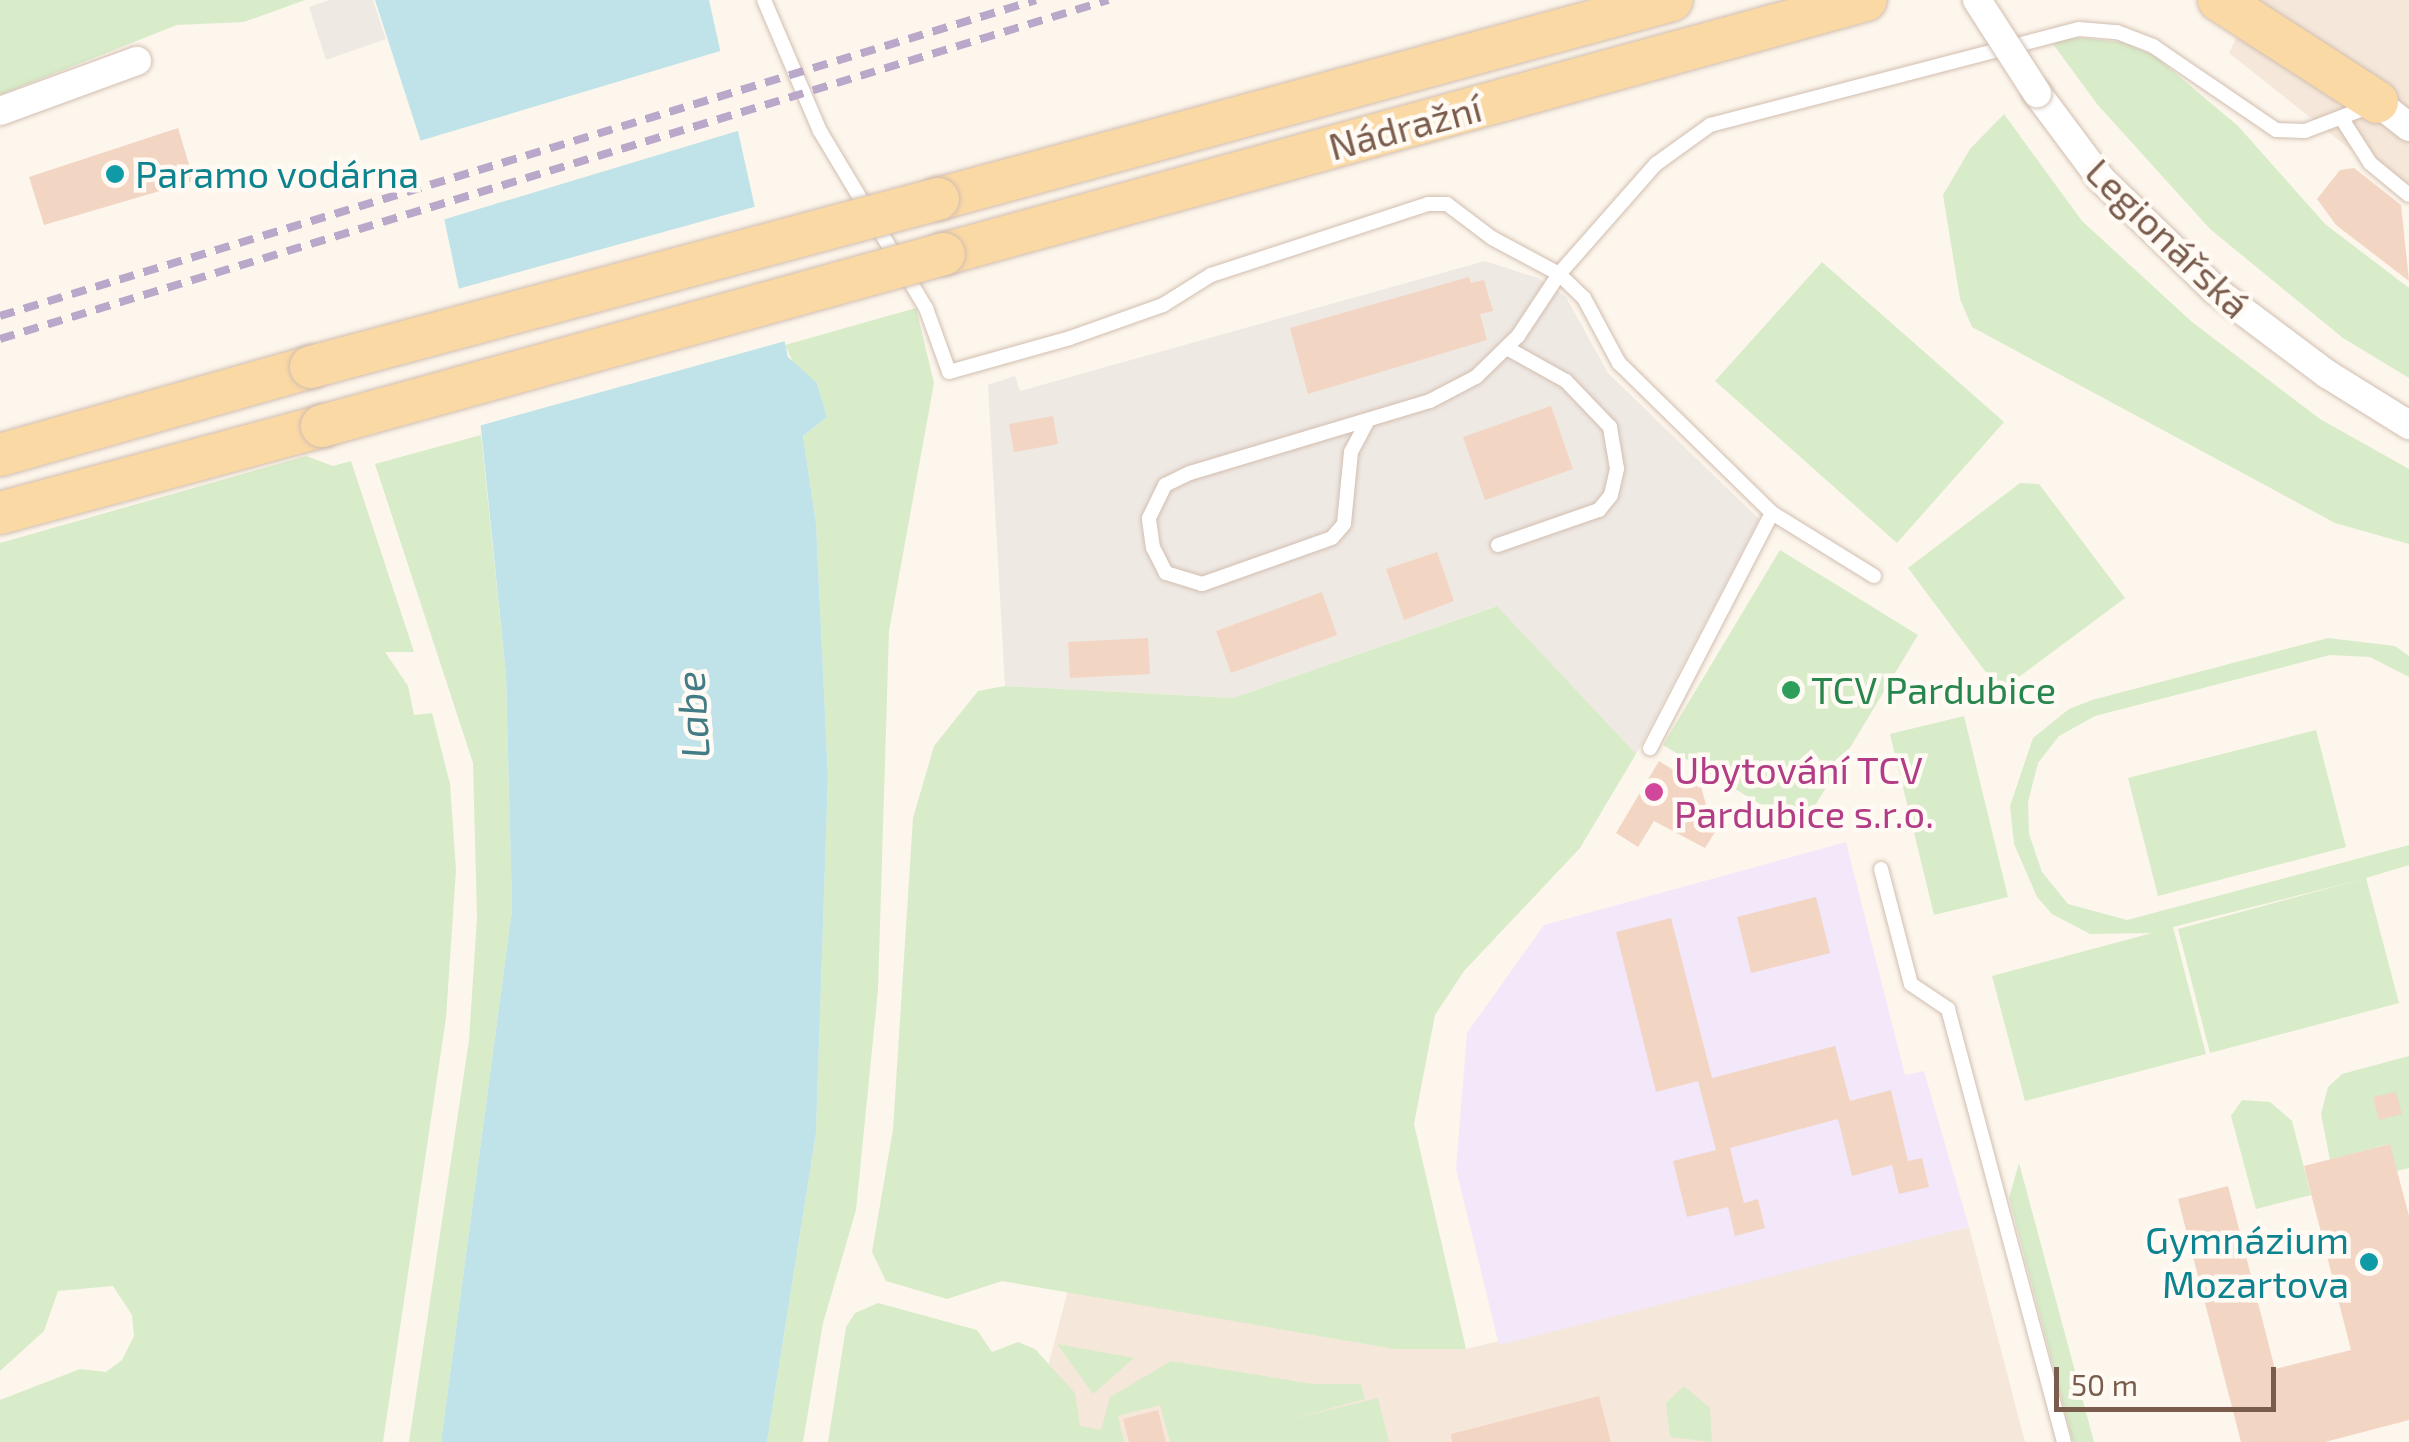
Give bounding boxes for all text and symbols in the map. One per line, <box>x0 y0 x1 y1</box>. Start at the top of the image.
street label: Nádražní <box>1324 85 1486 169</box>
street label: Legionářská <box>2077 149 2259 327</box>
place label: Paramo vodárna <box>135 151 420 197</box>
marker: Paramo vodárna <box>104 163 126 185</box>
place label: TCV Pardubice <box>1811 667 2057 713</box>
water label: Labe <box>664 670 718 760</box>
marker: TCV Pardubice <box>1780 679 1802 701</box>
place label: Ubytování TCV Pardubice s.r.o. <box>1674 747 1934 836</box>
marker: Ubytování TCV Pardubice s.r.o. <box>1643 781 1665 803</box>
place label: Gymnázium Mozartova <box>2145 1217 2349 1306</box>
marker: Gymnázium Mozartova <box>2358 1251 2380 1273</box>
scale bar <box>2059 1347 2282 1409</box>
text: 50 m <box>2071 1366 2138 1402</box>

